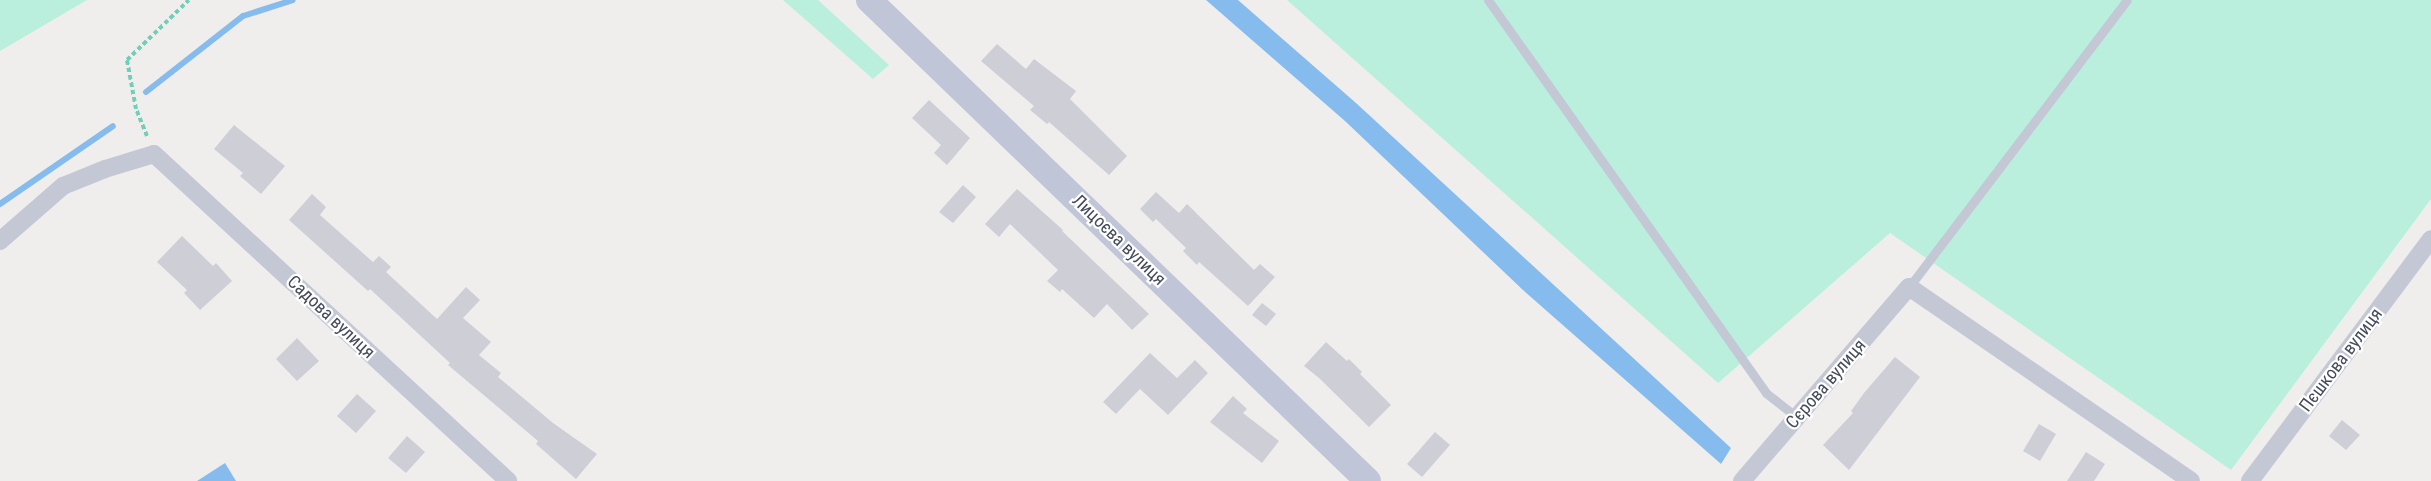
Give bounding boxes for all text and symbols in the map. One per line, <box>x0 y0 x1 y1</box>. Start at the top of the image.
street label: Лицоєва вулиця <box>1068 190 1170 290</box>
street label: Садова вулиця <box>283 271 379 363</box>
street label: Пєшкова вулиця <box>2295 304 2387 416</box>
street label: Сєрова вулиця <box>1781 335 1871 433</box>

